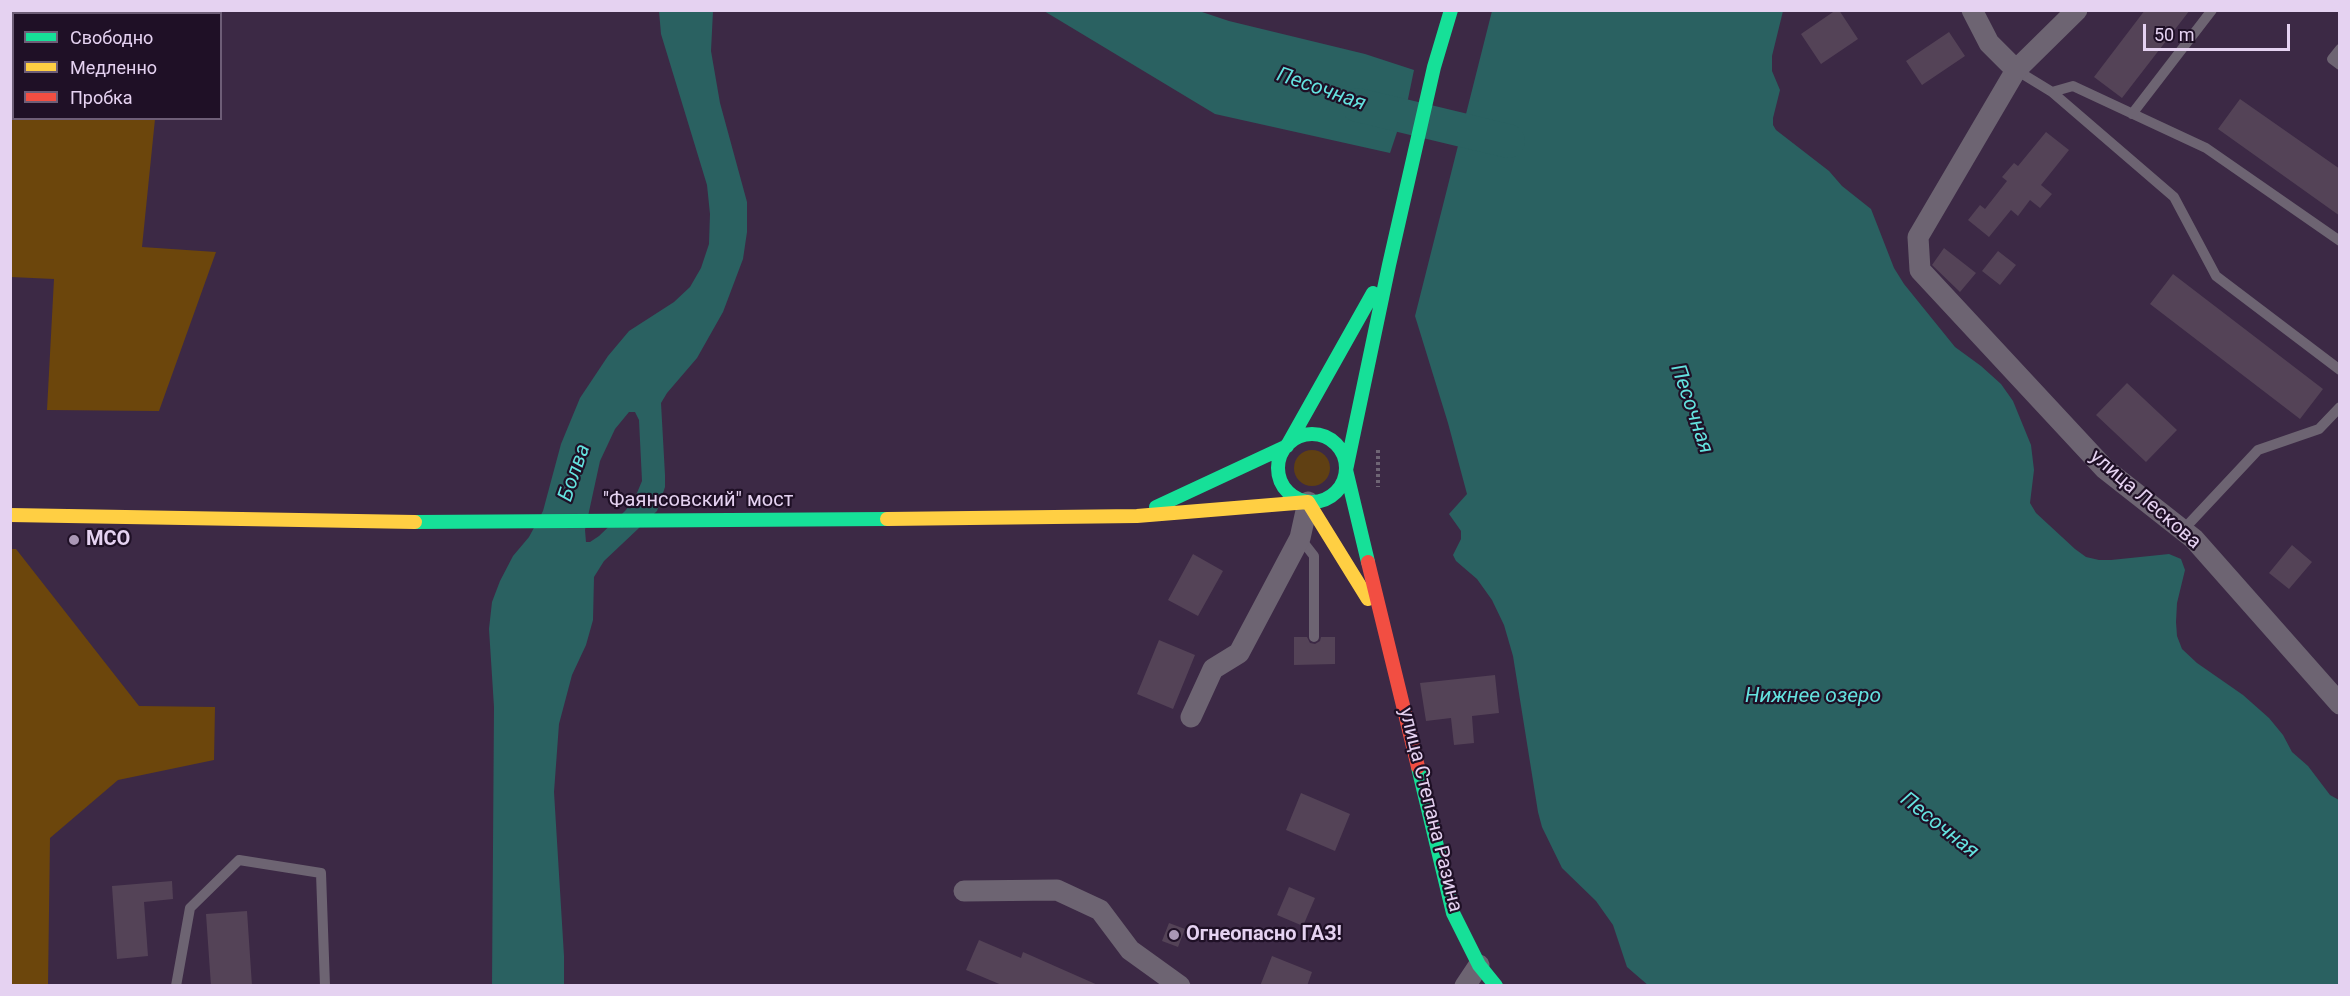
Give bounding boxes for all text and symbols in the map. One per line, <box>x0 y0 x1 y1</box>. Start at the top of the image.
legend <box>12 12 222 120</box>
scale bar <box>2146 12 2293 50</box>
text: 50 m <box>2154 24 2194 45</box>
text: Свободно <box>70 27 153 48</box>
text: Медленно <box>70 57 157 78</box>
water label: Песочная <box>1273 63 1369 117</box>
text: Пробка <box>70 87 133 108</box>
water label: Песочная <box>1664 361 1718 457</box>
water label: Болва <box>553 441 597 505</box>
street label: улица Лескова <box>2085 445 2205 555</box>
street label: "Фаянсовский" мост <box>603 489 793 513</box>
place label: МСО <box>86 528 130 552</box>
marker: МСО <box>67 533 81 547</box>
water label: Нижнее озеро <box>1745 684 1881 710</box>
street label: улица Степана Разина <box>1393 705 1467 915</box>
water label: Песочная <box>1895 788 1983 864</box>
place label: Огнеопасно ГАЗ! <box>1186 923 1342 947</box>
marker: Огнеопасно ГАЗ! <box>1167 928 1181 942</box>

